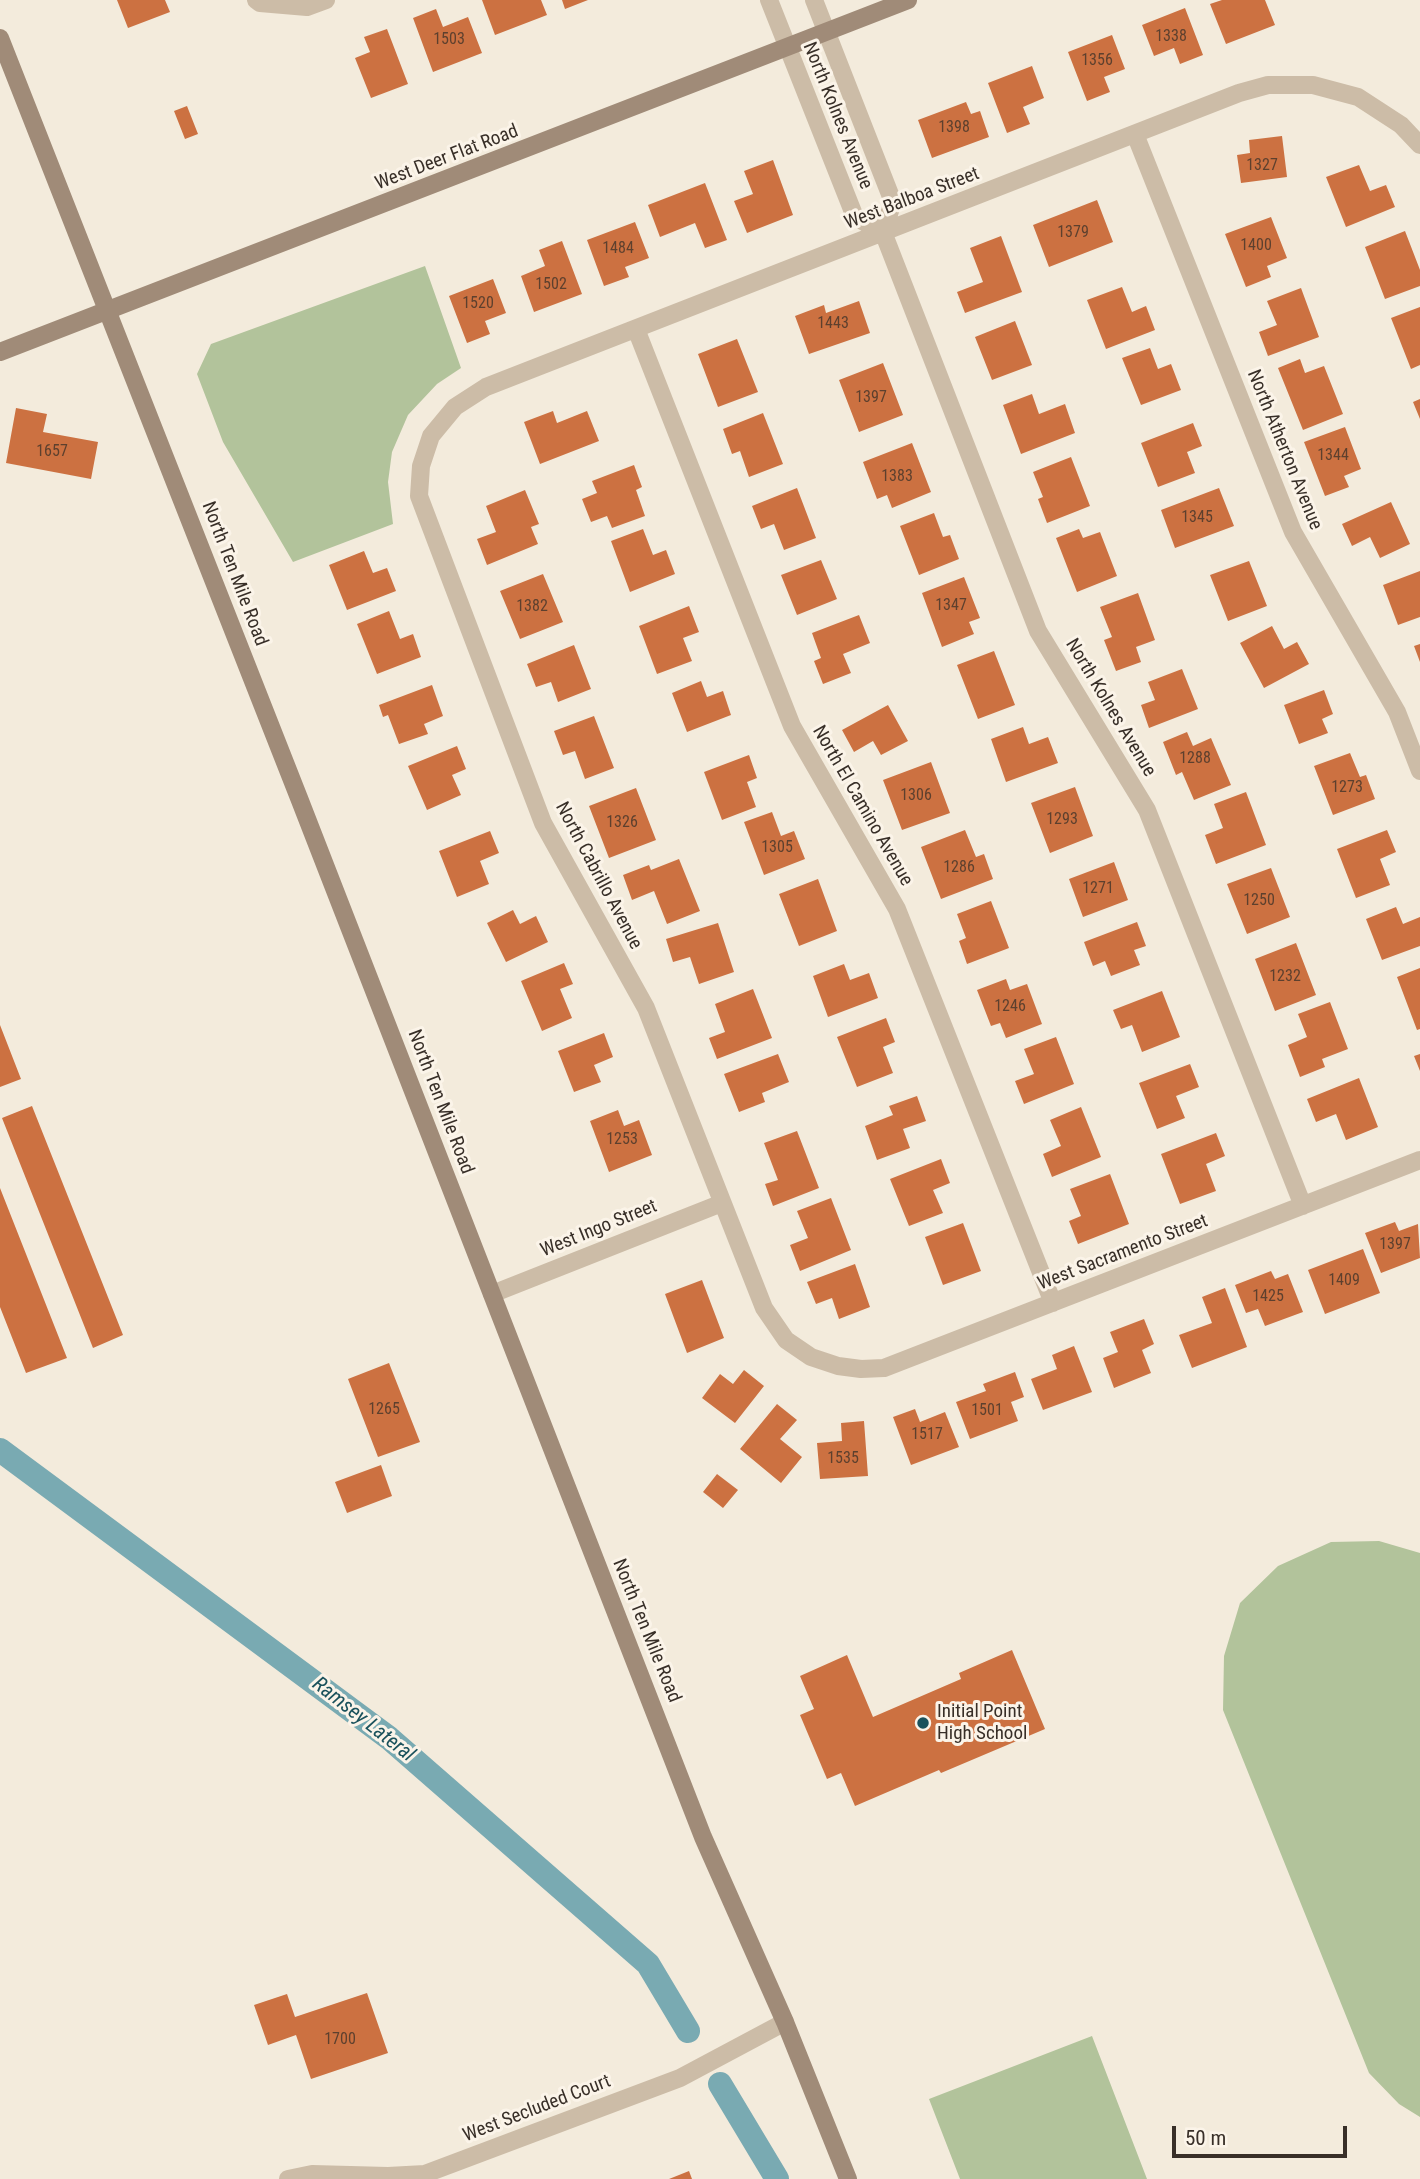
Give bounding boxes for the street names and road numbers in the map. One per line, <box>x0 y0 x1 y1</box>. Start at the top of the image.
street label: North Kolnes Avenue <box>797 39 877 193</box>
street label: West Deer Flat Road <box>372 120 522 196</box>
street label: West Balboa Street <box>841 163 983 235</box>
street label: North Atherton Avenue <box>1241 367 1327 533</box>
street label: North Ten Mile Road <box>196 499 272 649</box>
street label: North Kolnes Avenue <box>1060 635 1160 781</box>
street label: North El Camino Avenue <box>807 722 917 890</box>
street label: North Cabrillo Avenue <box>550 798 646 954</box>
street label: North Ten Mile Road <box>402 1027 478 1177</box>
street label: West Ingo Street <box>537 1195 661 1263</box>
street label: West Sacramento Street <box>1035 1210 1211 1296</box>
street label: North Ten Mile Road <box>607 1556 685 1706</box>
street label: West Secluded Court <box>460 2070 614 2148</box>

